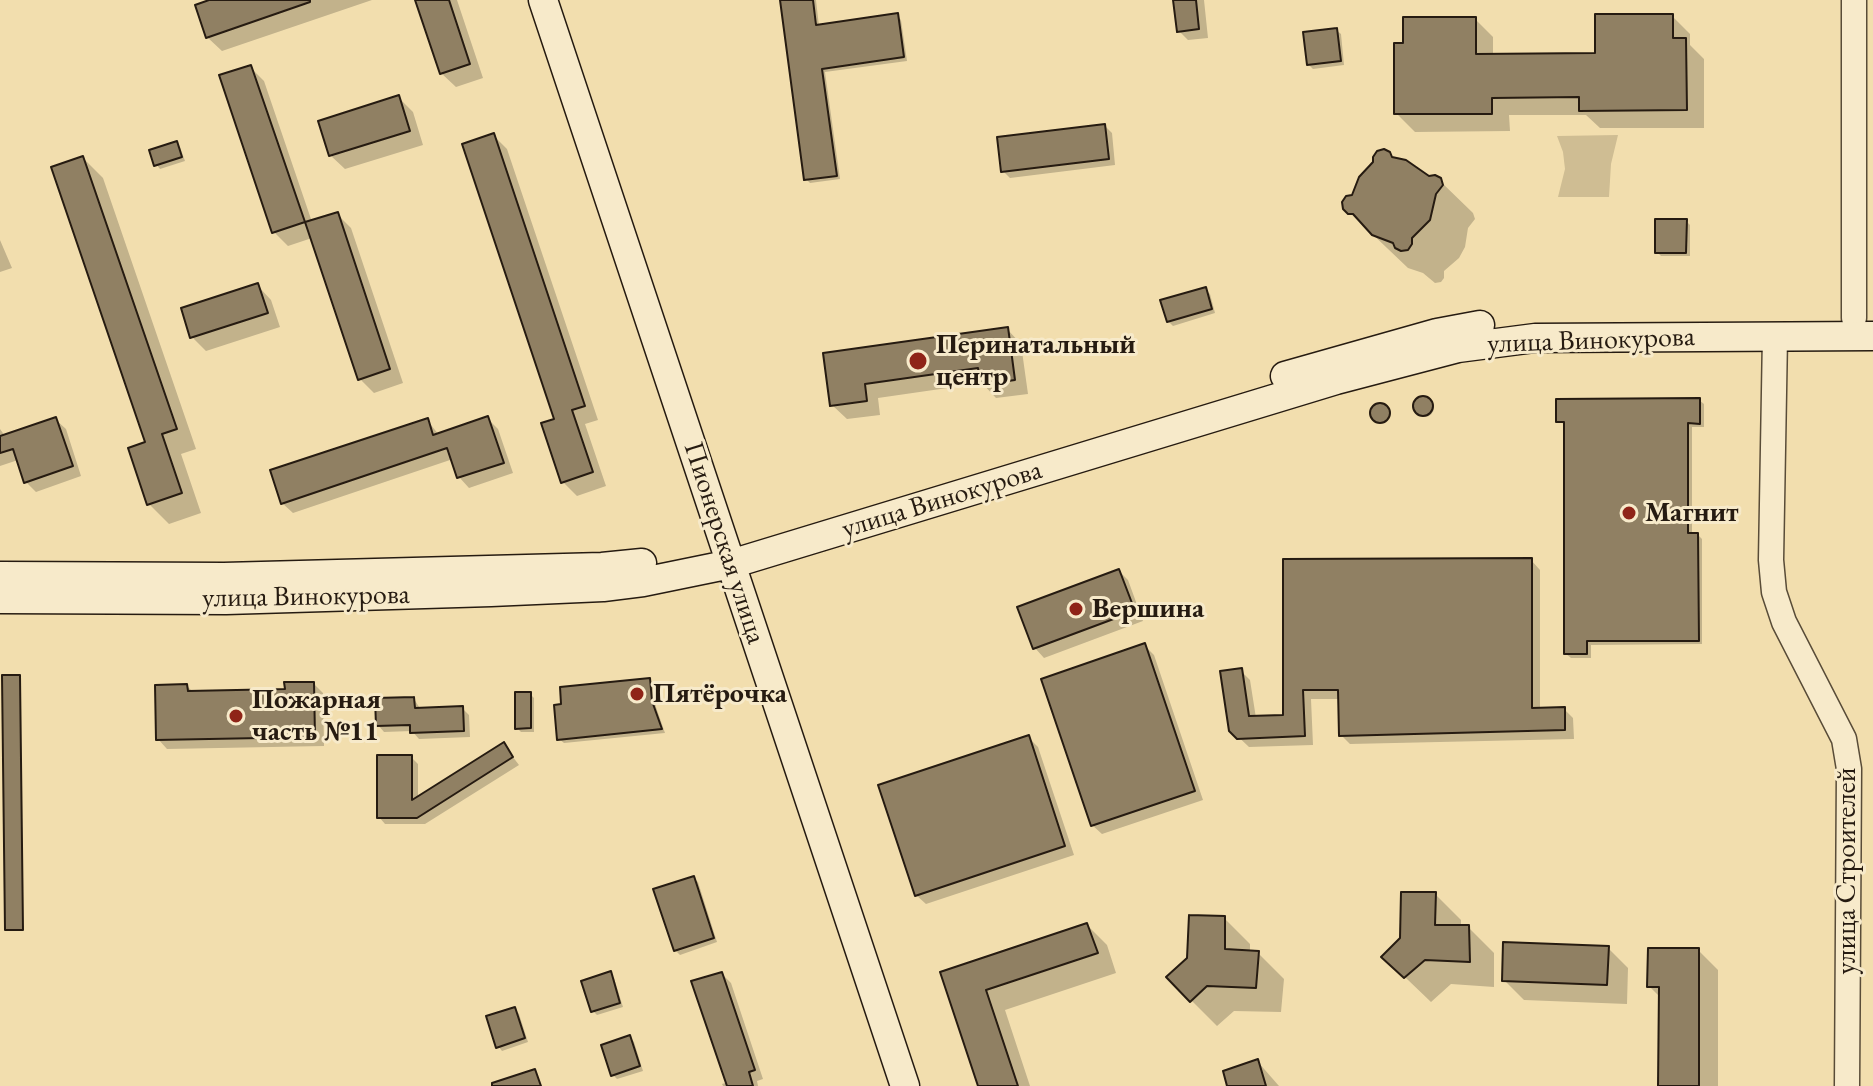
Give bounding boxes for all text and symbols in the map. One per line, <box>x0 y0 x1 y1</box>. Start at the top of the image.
street label: улица Винокурова <box>1487 321 1695 361</box>
place label: Перинатальный центр <box>936 328 1136 394</box>
marker: Перинатальный центр <box>907 350 929 372</box>
street label: Пионерская улица <box>676 438 772 648</box>
street label: улица Винокурова <box>838 454 1046 546</box>
place label: Магнит <box>1645 496 1739 530</box>
marker: Магнит <box>1620 504 1638 522</box>
street label: улица Винокурова <box>202 578 410 616</box>
place label: Вершина <box>1092 592 1204 626</box>
marker: Вершина <box>1067 600 1085 618</box>
place label: Пятёрочка <box>653 677 787 711</box>
place label: Пожарная часть №11 <box>252 683 381 749</box>
marker: Пятёрочка <box>628 685 646 703</box>
marker: Пожарная часть №11 <box>227 707 245 725</box>
street label: улица Строителей <box>1830 767 1864 975</box>

